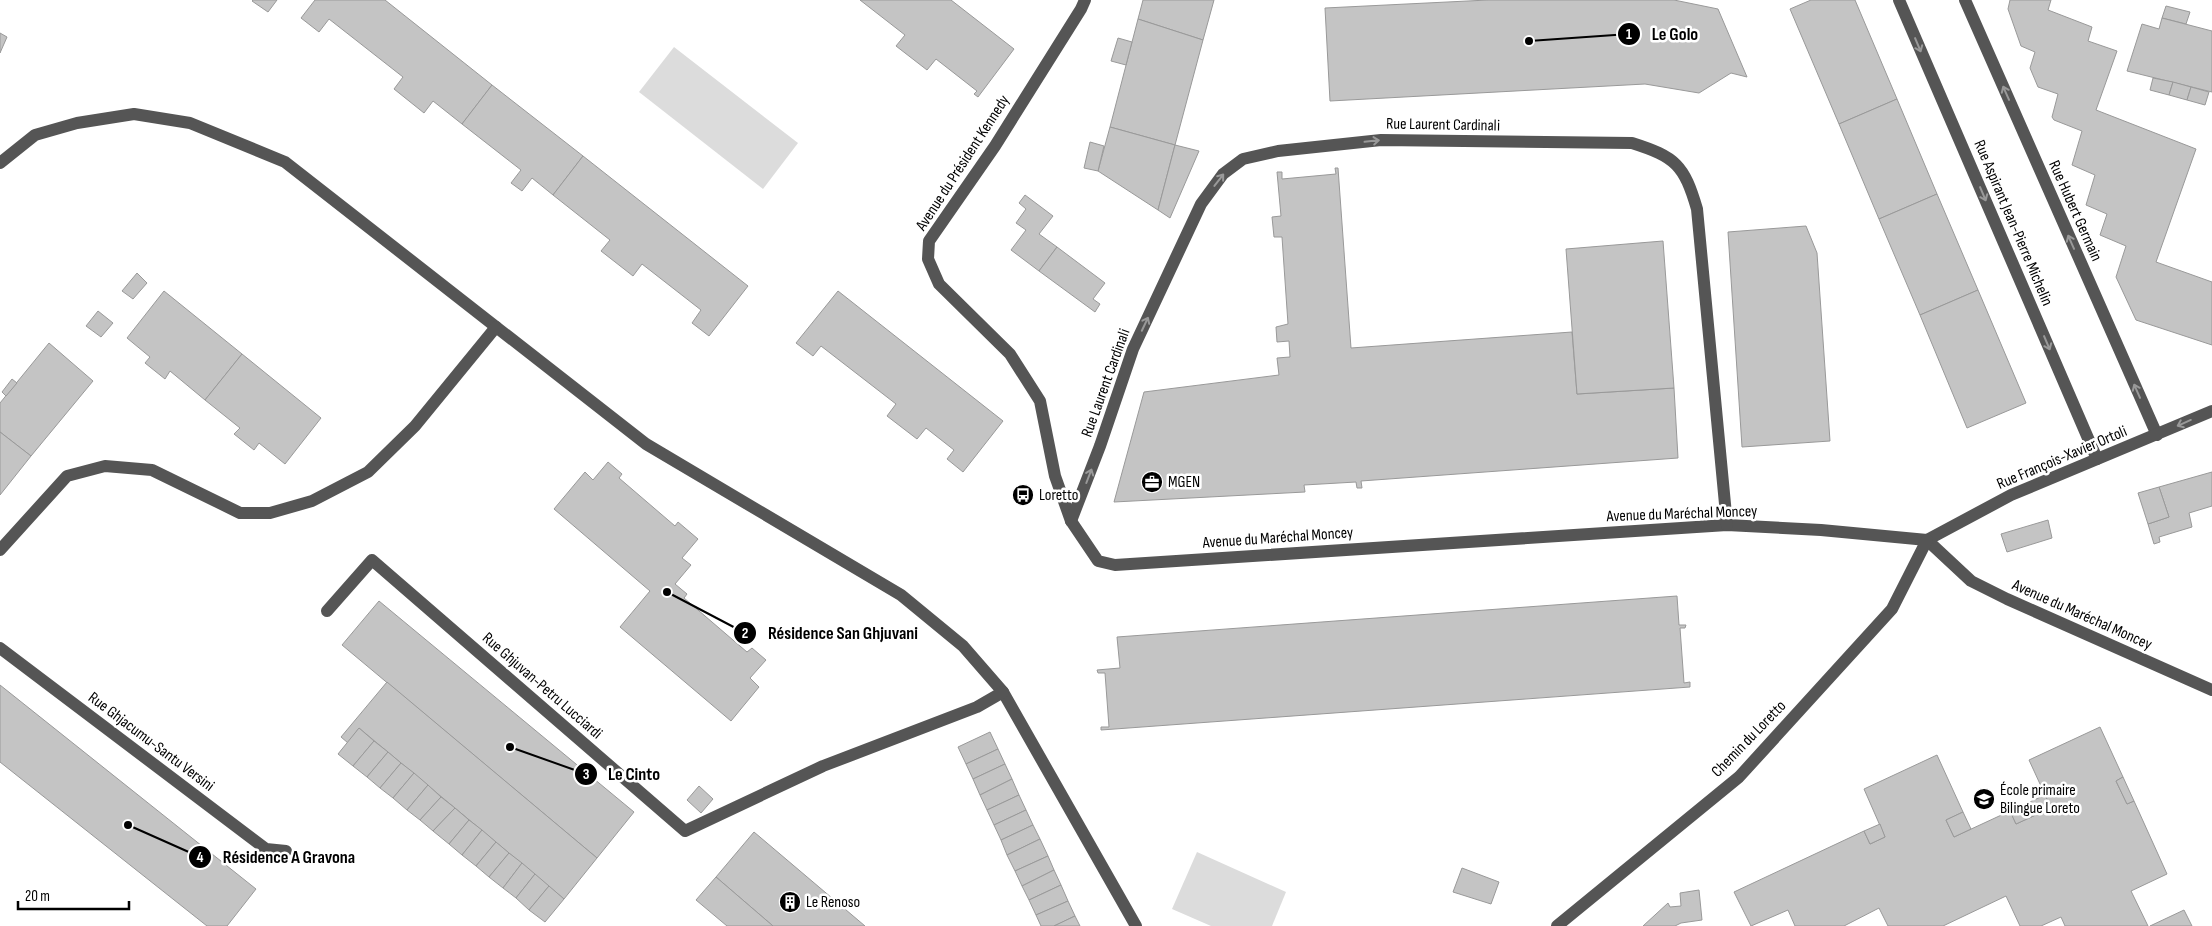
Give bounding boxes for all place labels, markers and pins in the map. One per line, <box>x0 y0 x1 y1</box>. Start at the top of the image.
callout: Le Golo <box>1616 17 1708 50</box>
office icon: MGEN <box>1140 470 1164 494</box>
place label: MGEN <box>1168 473 1200 492</box>
bus stop icon: Loretto <box>1011 483 1035 507</box>
place label: Loretto <box>1039 486 1078 505</box>
callout: Résidence San Ghjuvani <box>733 616 928 649</box>
callout: Le Cinto <box>573 757 671 790</box>
place label: École primaire Bilingue Loreto <box>2000 781 2080 818</box>
school or university icon: École primaire Bilingue Loreto <box>1972 787 1996 811</box>
callout: Résidence A Gravona <box>188 840 365 873</box>
building icon: Le Renoso <box>778 890 802 914</box>
place label: Le Renoso <box>806 893 860 912</box>

